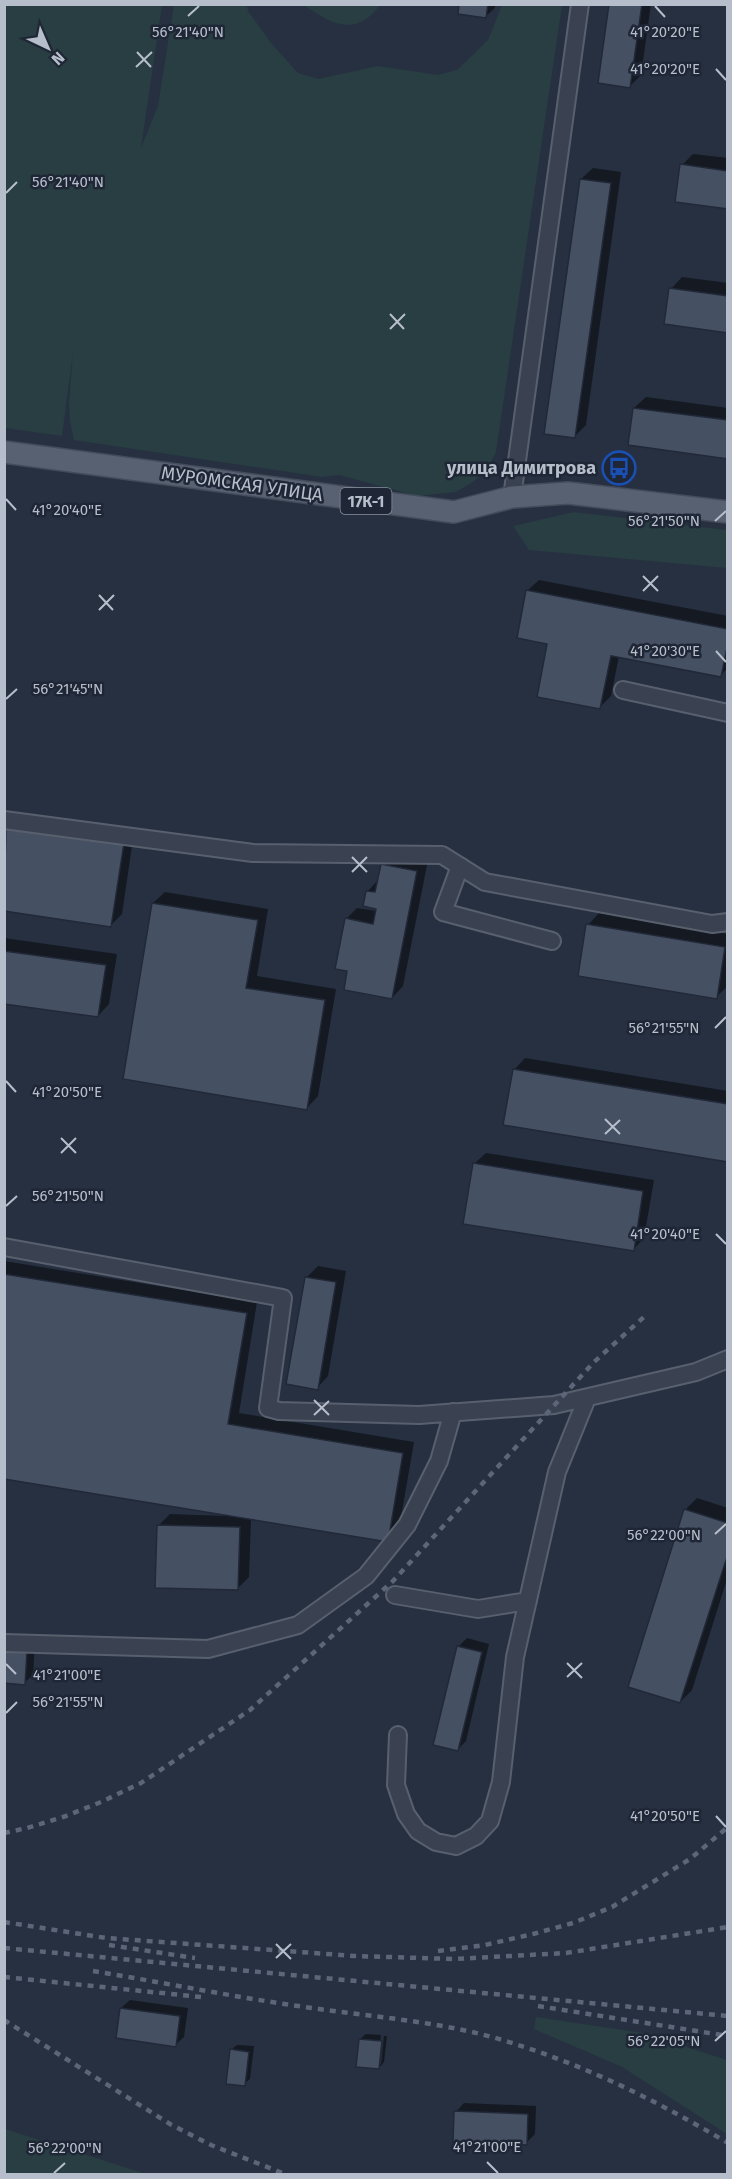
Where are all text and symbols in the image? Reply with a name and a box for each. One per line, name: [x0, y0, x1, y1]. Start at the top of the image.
north arrow: [18, 18, 78, 78]
text: 56°21'40"N: [152, 23, 224, 41]
text: 41°20'20"E: [630, 23, 700, 41]
text: N: [48, 48, 68, 69]
text: 41°20'20"E: [630, 60, 700, 78]
text: 56°21'40"N: [32, 173, 104, 191]
bus stop icon: улица Димитрова: [601, 450, 637, 486]
place label: улица Димитрова: [446, 457, 596, 479]
street label: МУРОМСКАЯ УЛИЦА: [160, 462, 325, 506]
road number: 17К-1: [340, 488, 392, 514]
text: 41°20'40"E: [32, 501, 102, 519]
text: 56°21'50"N: [628, 512, 700, 530]
text: 41°20'30"E: [630, 642, 700, 660]
text: 56°21'45"N: [33, 680, 103, 698]
text: 56°21'55"N: [629, 1019, 699, 1037]
text: 41°20'50"E: [32, 1083, 102, 1101]
text: 56°21'50"N: [32, 1187, 104, 1205]
text: 41°20'40"E: [630, 1225, 700, 1243]
text: 56°22'00"N: [627, 1526, 701, 1544]
text: 41°21'00"E: [33, 1666, 101, 1684]
text: 56°21'55"N: [33, 1693, 103, 1711]
text: 41°20'50"E: [630, 1807, 700, 1825]
text: 56°22'05"N: [628, 2032, 700, 2050]
text: 41°21'00"E: [453, 2138, 521, 2156]
text: 56°22'00"N: [28, 2139, 102, 2157]

